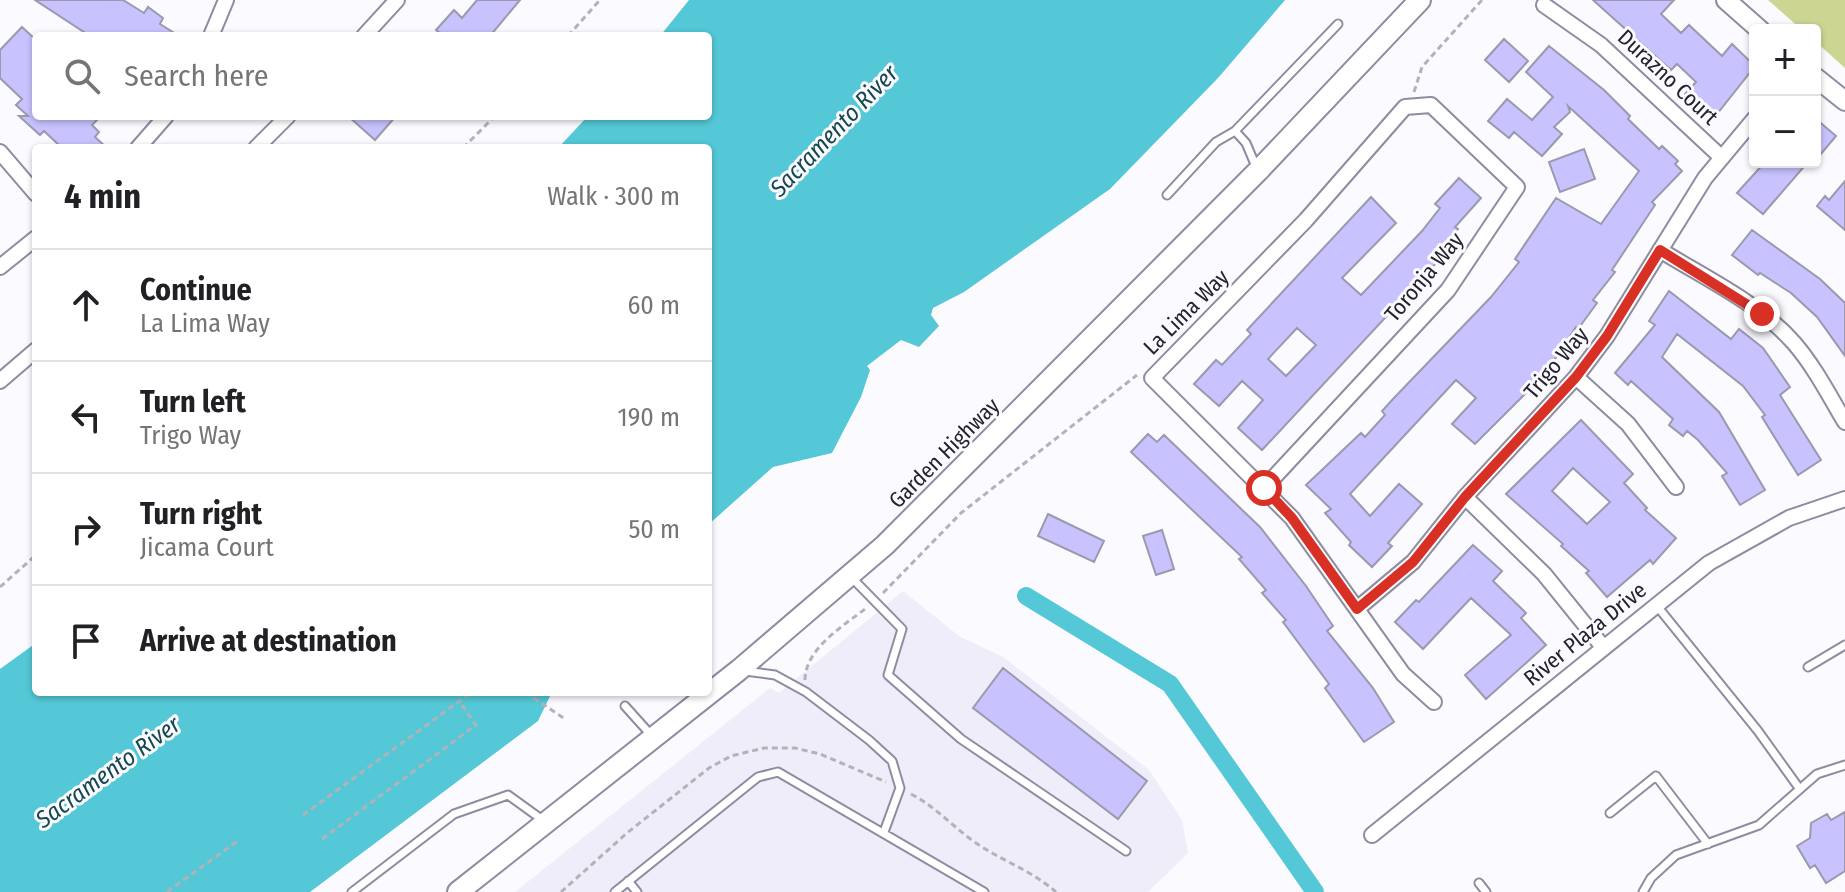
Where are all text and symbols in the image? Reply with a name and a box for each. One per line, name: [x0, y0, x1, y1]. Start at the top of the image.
street label: Durazno Court: [1612, 24, 1725, 131]
map controls: [1749, 24, 1821, 168]
button: +: [1749, 24, 1821, 96]
search box: [32, 32, 712, 120]
icon: search: [60, 54, 104, 98]
text: Search here: [124, 58, 269, 94]
water label: Sacramento River: [764, 59, 904, 203]
button: −: [1749, 96, 1821, 168]
text: 4 min: [64, 176, 141, 217]
text: Walk · 300 m: [547, 181, 680, 212]
street label: Toronja Way: [1379, 227, 1469, 327]
street label: La Lima Way: [1138, 264, 1234, 360]
text: Continue: [140, 272, 252, 308]
icon: ahead: [64, 283, 108, 327]
text: 60 m: [627, 290, 680, 321]
route end: [1744, 296, 1780, 332]
text: La Lima Way: [140, 308, 270, 339]
street label: Trigo Way: [1518, 321, 1594, 404]
text: Turn left: [140, 384, 246, 420]
street label: Garden Highway: [883, 392, 1005, 514]
icon: left: [64, 395, 108, 439]
text: 190 m: [618, 402, 680, 433]
text: Trigo Way: [140, 420, 241, 451]
route start: [1246, 470, 1282, 506]
text: Turn right: [140, 496, 262, 532]
icon: right: [64, 507, 108, 551]
text: 50 m: [628, 514, 680, 545]
text: Jicama Court: [140, 532, 274, 563]
street label: River Plaza Drive: [1518, 576, 1652, 692]
icon: arrive: [64, 619, 108, 663]
text: Arrive at destination: [140, 623, 397, 659]
water label: Sacramento River: [30, 710, 186, 834]

